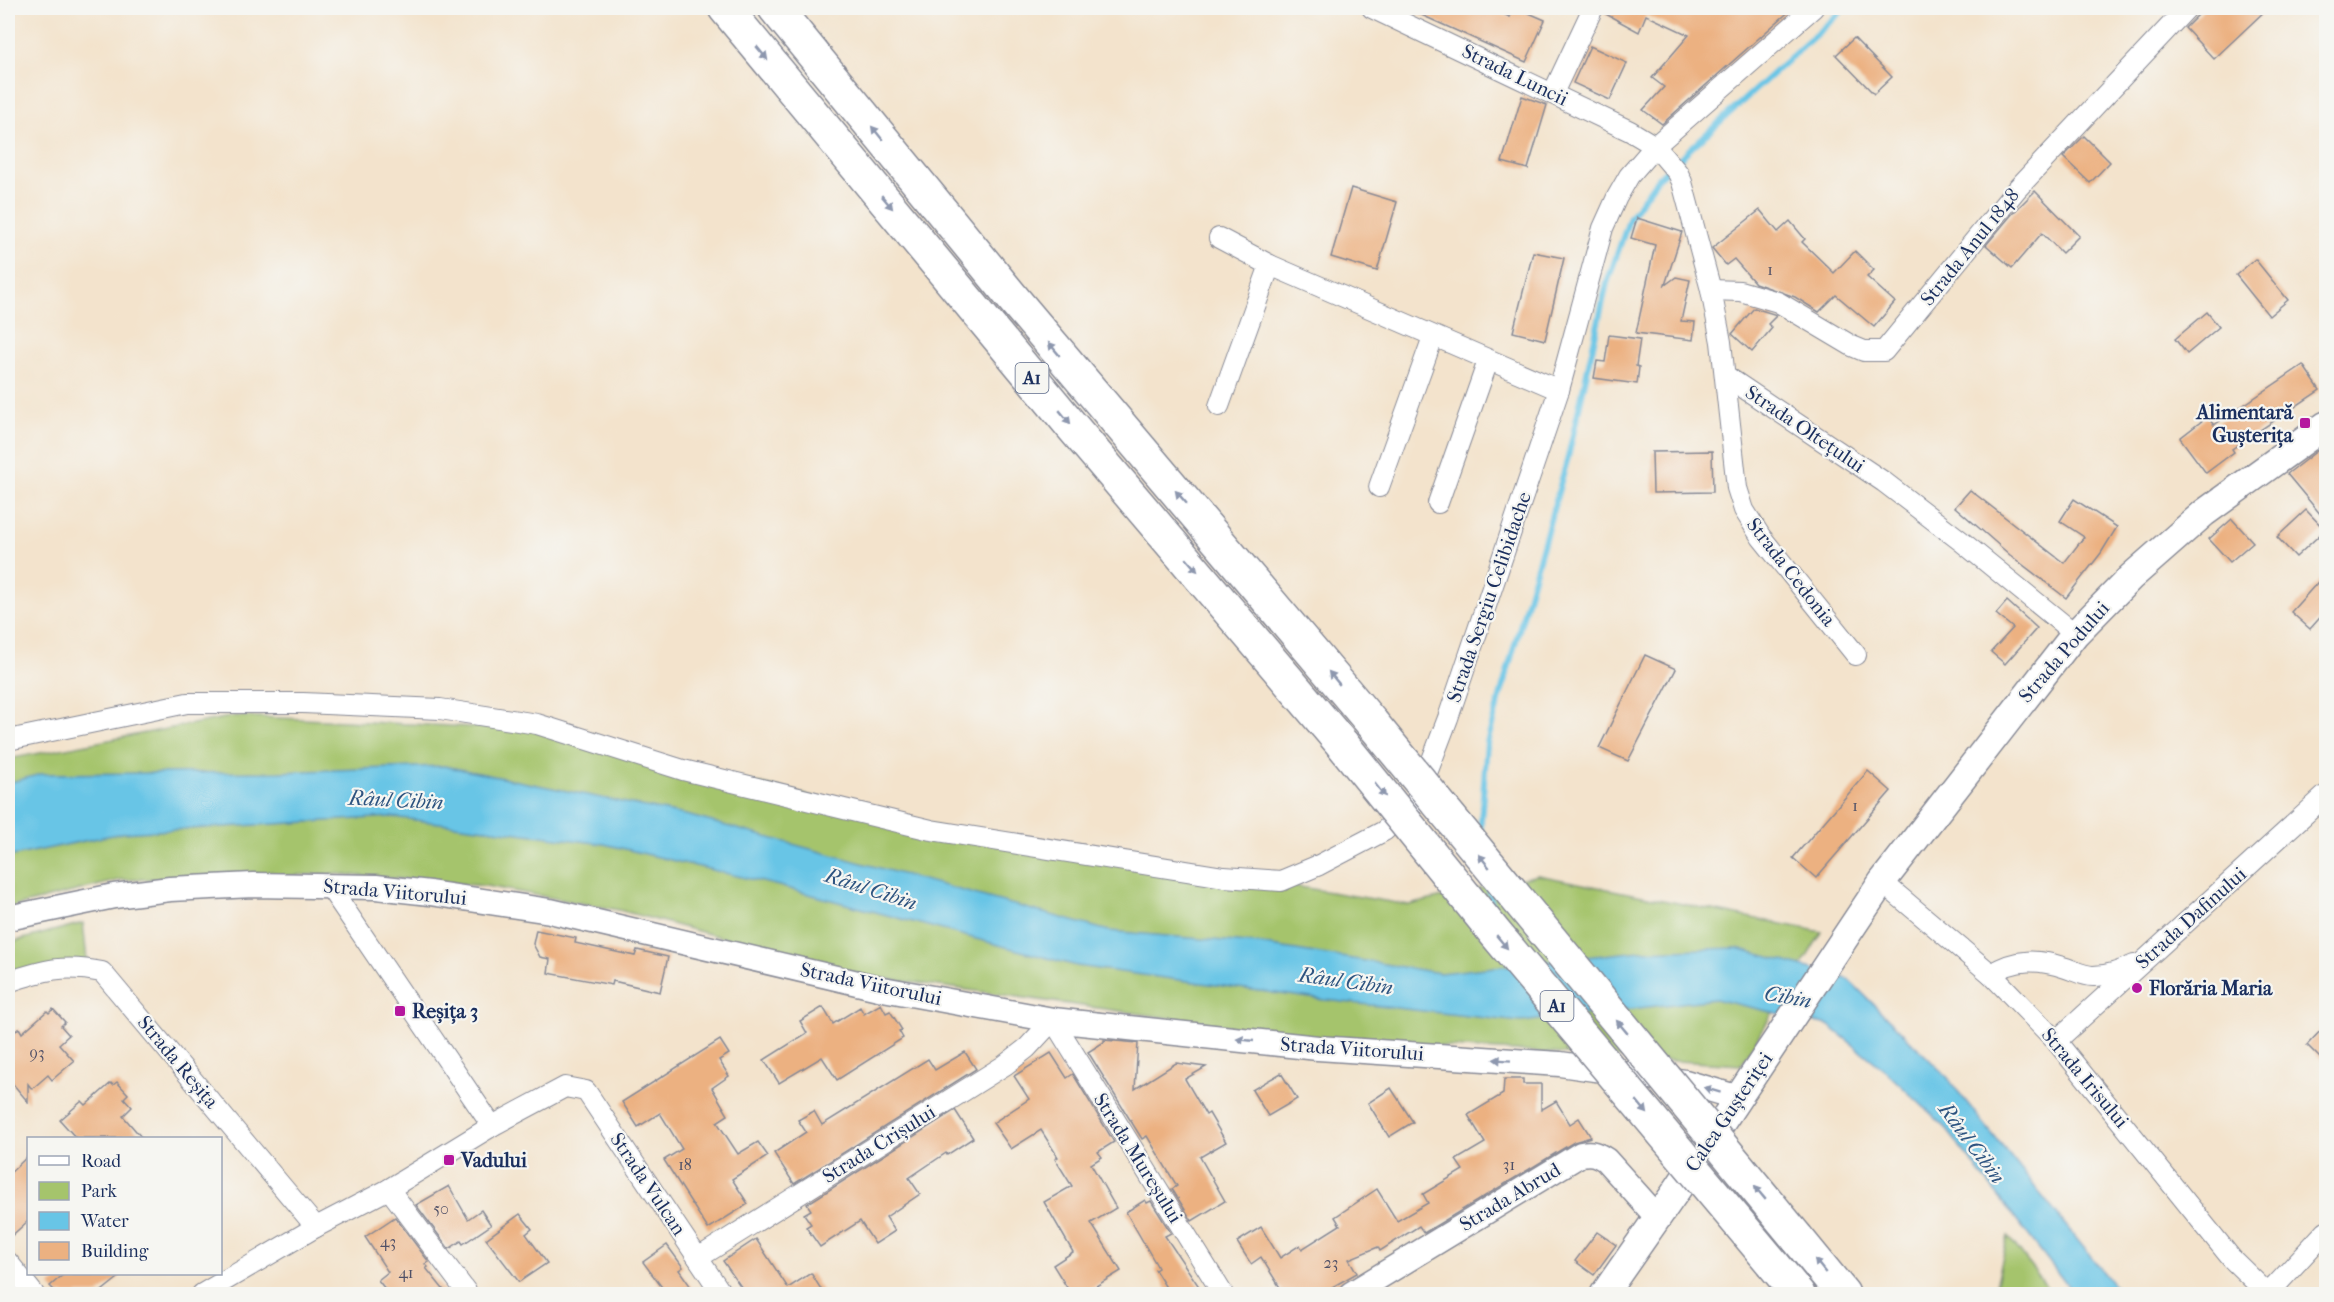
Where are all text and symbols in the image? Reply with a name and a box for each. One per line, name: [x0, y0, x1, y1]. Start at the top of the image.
street label: Strada Luncii: [1458, 39, 1572, 111]
one-way arrow: [755, 45, 768, 60]
one-way arrow: [871, 125, 884, 141]
street label: Strada Anul 1848: [1916, 184, 2024, 310]
one-way arrow: [880, 195, 893, 210]
house number: 1: [1767, 260, 1773, 279]
one-way arrow: [1048, 341, 1061, 357]
road number: A1: [1016, 363, 1048, 393]
street label: Strada Oltețului: [1740, 381, 1869, 478]
place label: Alimentară Gușterița: [2195, 401, 2294, 448]
one-way arrow: [1058, 409, 1071, 424]
marker: Alimentară Gușterița: [2298, 416, 2312, 430]
street label: Strada Sergiu Celibidache: [1442, 489, 1536, 705]
one-way arrow: [1175, 490, 1188, 505]
street label: Strada Cedonia: [1742, 513, 1841, 631]
one-way arrow: [1185, 557, 1198, 572]
street label: Strada Podului: [2014, 597, 2114, 707]
one-way arrow: [1328, 671, 1341, 686]
one-way arrow: [1373, 783, 1385, 798]
water label: Râul Cibin: [346, 785, 444, 814]
house number: 1: [1852, 796, 1858, 815]
one-way arrow: [1479, 853, 1491, 868]
water label: Râul Cibin: [820, 862, 920, 915]
street label: Strada Dafinului: [2131, 862, 2251, 974]
street label: Strada Viitorului: [322, 874, 468, 910]
one-way arrow: [1496, 934, 1509, 950]
street label: Strada Viitorului: [798, 958, 944, 1010]
water label: Râul Cibin: [1295, 962, 1395, 1000]
place label: Florăria Maria: [2148, 977, 2273, 1000]
water label: Cibin: [1763, 981, 1814, 1013]
marker: Florăria Maria: [2130, 981, 2144, 995]
road number: A1: [1540, 991, 1574, 1021]
place label: Reșița 3: [412, 1000, 478, 1024]
marker: Reșița 3: [393, 1004, 407, 1018]
street label: Strada Reșița: [132, 1011, 224, 1114]
one-way arrow: [1615, 1019, 1628, 1035]
street label: Strada Irisului: [2037, 1023, 2133, 1133]
street label: Strada Viitorului: [1279, 1033, 1425, 1065]
one-way arrow: [1235, 1035, 1254, 1045]
house number: 93: [30, 1043, 44, 1062]
street label: Calea Gușteriței: [1681, 1048, 1778, 1177]
one-way arrow: [1492, 1055, 1511, 1065]
one-way arrow: [1703, 1085, 1721, 1094]
street label: Strada Mureșului: [1089, 1089, 1187, 1227]
water label: Râul Cibin: [1933, 1096, 2010, 1188]
one-way arrow: [1635, 1099, 1648, 1114]
street label: Strada Crișului: [818, 1100, 940, 1188]
street label: Strada Vulcan: [605, 1128, 691, 1240]
legend: [27, 1137, 222, 1275]
place label: Vadului: [460, 1149, 528, 1172]
text: Road: [81, 1151, 121, 1172]
marker: Vadului: [442, 1153, 456, 1167]
house number: 18: [678, 1155, 692, 1174]
house number: 31: [1503, 1155, 1515, 1174]
street label: Strada Abrud: [1455, 1157, 1566, 1236]
text: Park: [81, 1181, 118, 1202]
one-way arrow: [1754, 1186, 1767, 1201]
house number: 50: [433, 1199, 449, 1218]
text: Water: [80, 1211, 129, 1232]
house number: 43: [380, 1232, 396, 1251]
text: Building: [81, 1241, 149, 1262]
house number: 23: [1324, 1253, 1338, 1272]
one-way arrow: [1814, 1258, 1827, 1274]
house number: 41: [398, 1263, 414, 1282]

